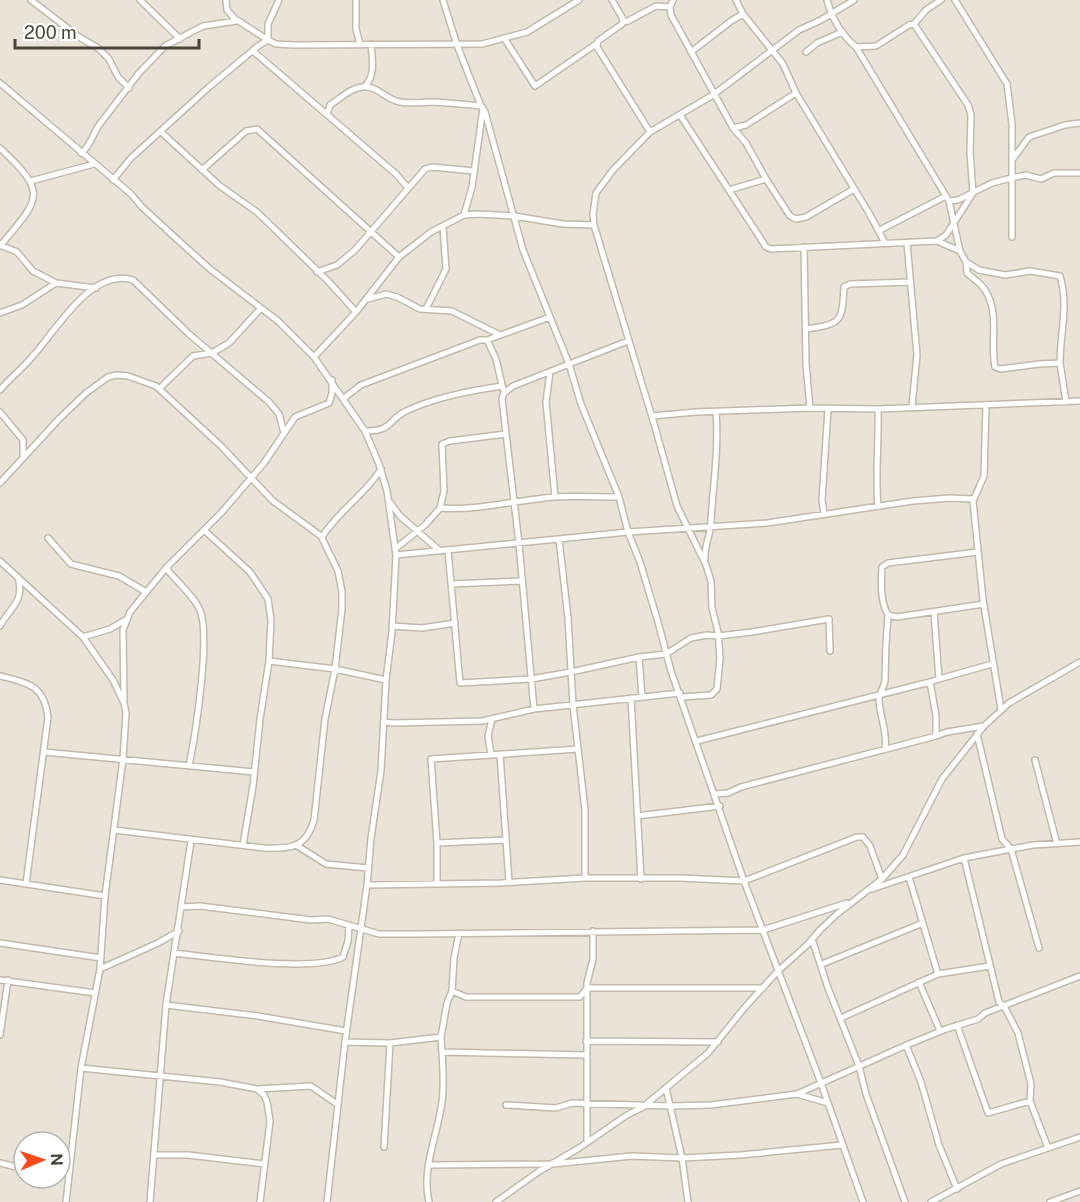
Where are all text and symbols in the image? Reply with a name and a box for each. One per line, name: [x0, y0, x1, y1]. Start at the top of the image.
scale bar: [15, 12, 200, 50]
text: 200 m: [24, 22, 77, 43]
north arrow: [12, 1130, 72, 1190]
text: N: [47, 1153, 66, 1166]

